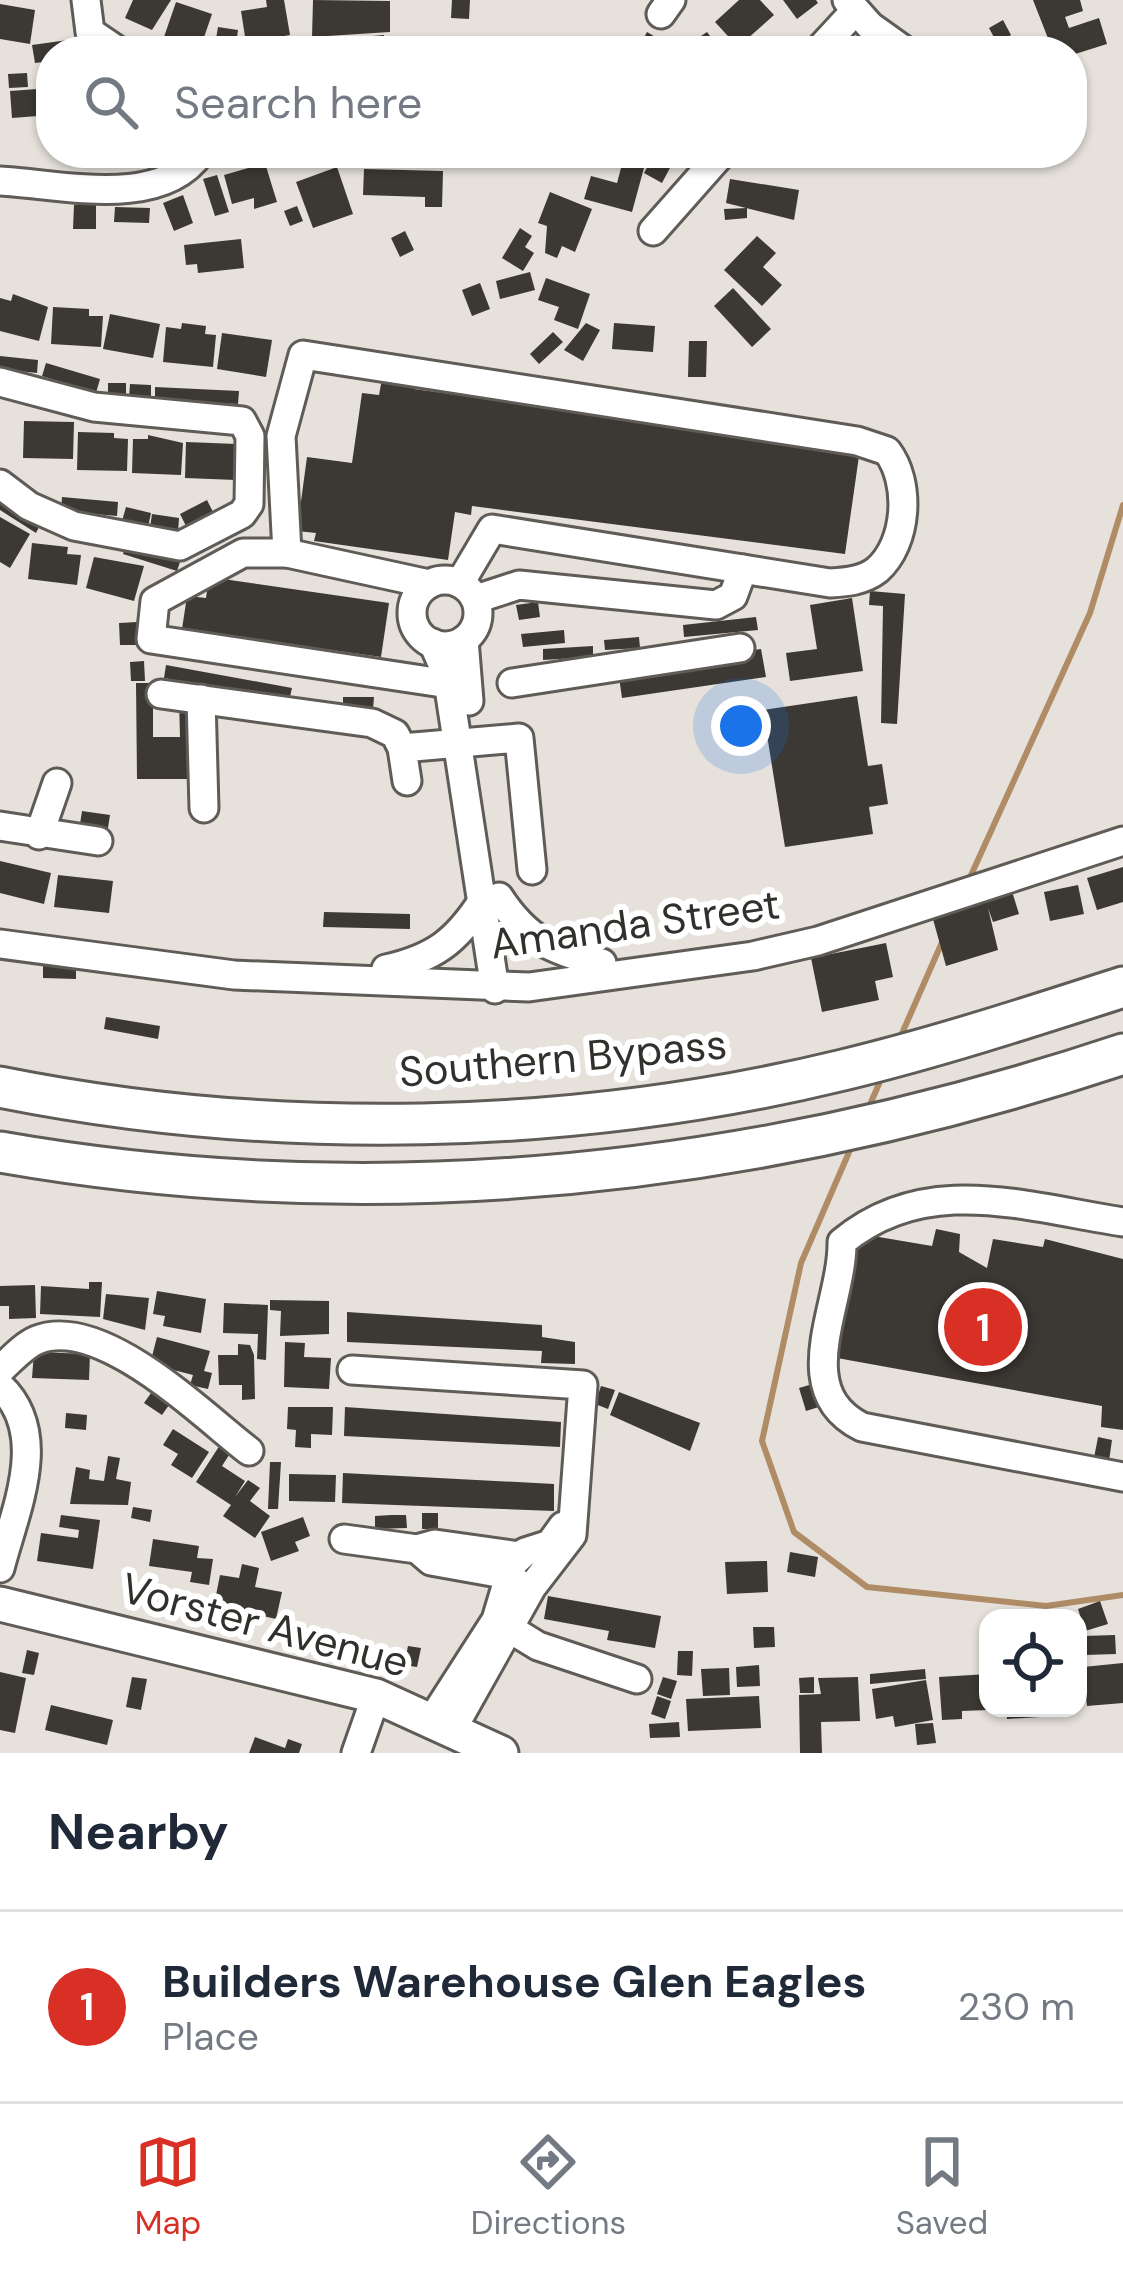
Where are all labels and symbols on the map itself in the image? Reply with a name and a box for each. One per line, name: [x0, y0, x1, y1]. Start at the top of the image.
your location: [711, 696, 771, 756]
street label: Amanda Street: [487, 876, 783, 972]
street label: Southern Bypass: [397, 1016, 729, 1100]
pin: 1: [944, 1282, 1022, 1372]
street label: Vorster Avenue: [115, 1560, 415, 1690]

